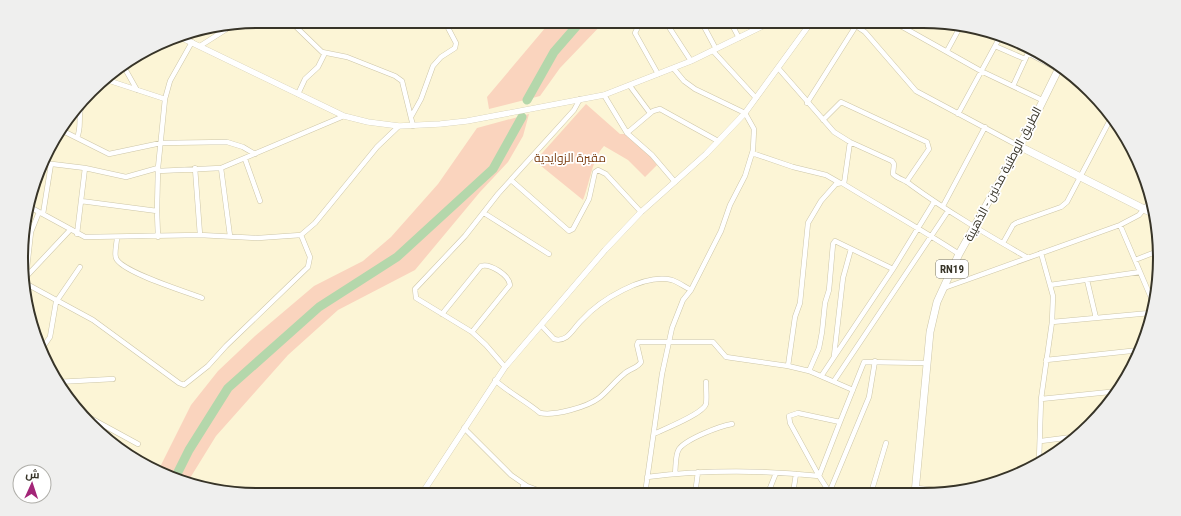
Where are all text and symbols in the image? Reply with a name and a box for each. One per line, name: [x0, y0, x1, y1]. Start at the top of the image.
street label: الطريق الوطنية مدنين - الذهيبة: [962, 104, 1044, 244]
park label: مقبرة الزوايدية: [534, 151, 606, 165]
road number: RN19: [936, 260, 968, 278]
north arrow: [12, 464, 52, 504]
text: ش: [25, 468, 40, 481]

